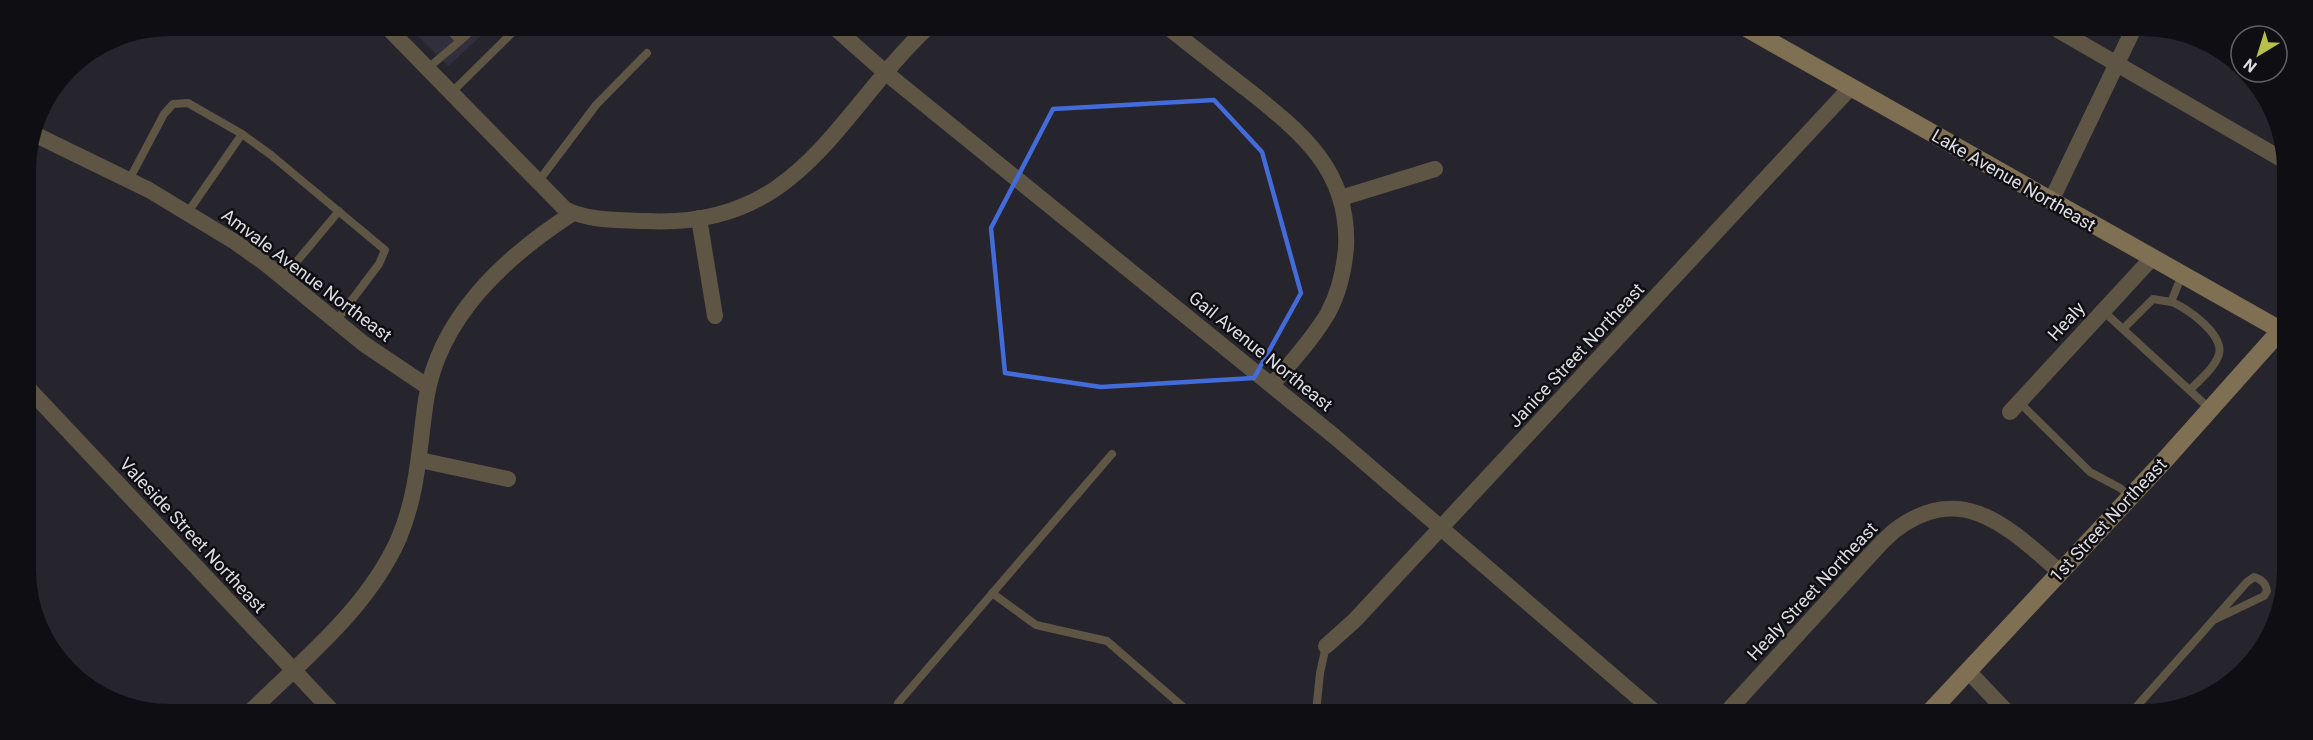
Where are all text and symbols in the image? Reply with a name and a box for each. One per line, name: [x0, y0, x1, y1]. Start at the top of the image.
north arrow: [2229, 24, 2289, 84]
text: N: [2240, 54, 2260, 76]
street label: Lake Avenue Northeast: [1928, 124, 2100, 236]
street label: Amvale Avenue Northeast: [218, 204, 396, 346]
street label: Janice Street Northeast: [1504, 279, 1648, 431]
street label: Gail Avenue Northeast: [1185, 287, 1337, 415]
street label: Healy: [2043, 297, 2089, 345]
street label: Valeside Street Northeast: [116, 453, 270, 617]
street label: 1st Street Northeast: [2045, 454, 2171, 586]
street label: Healy Street Northeast: [1742, 517, 1882, 665]

